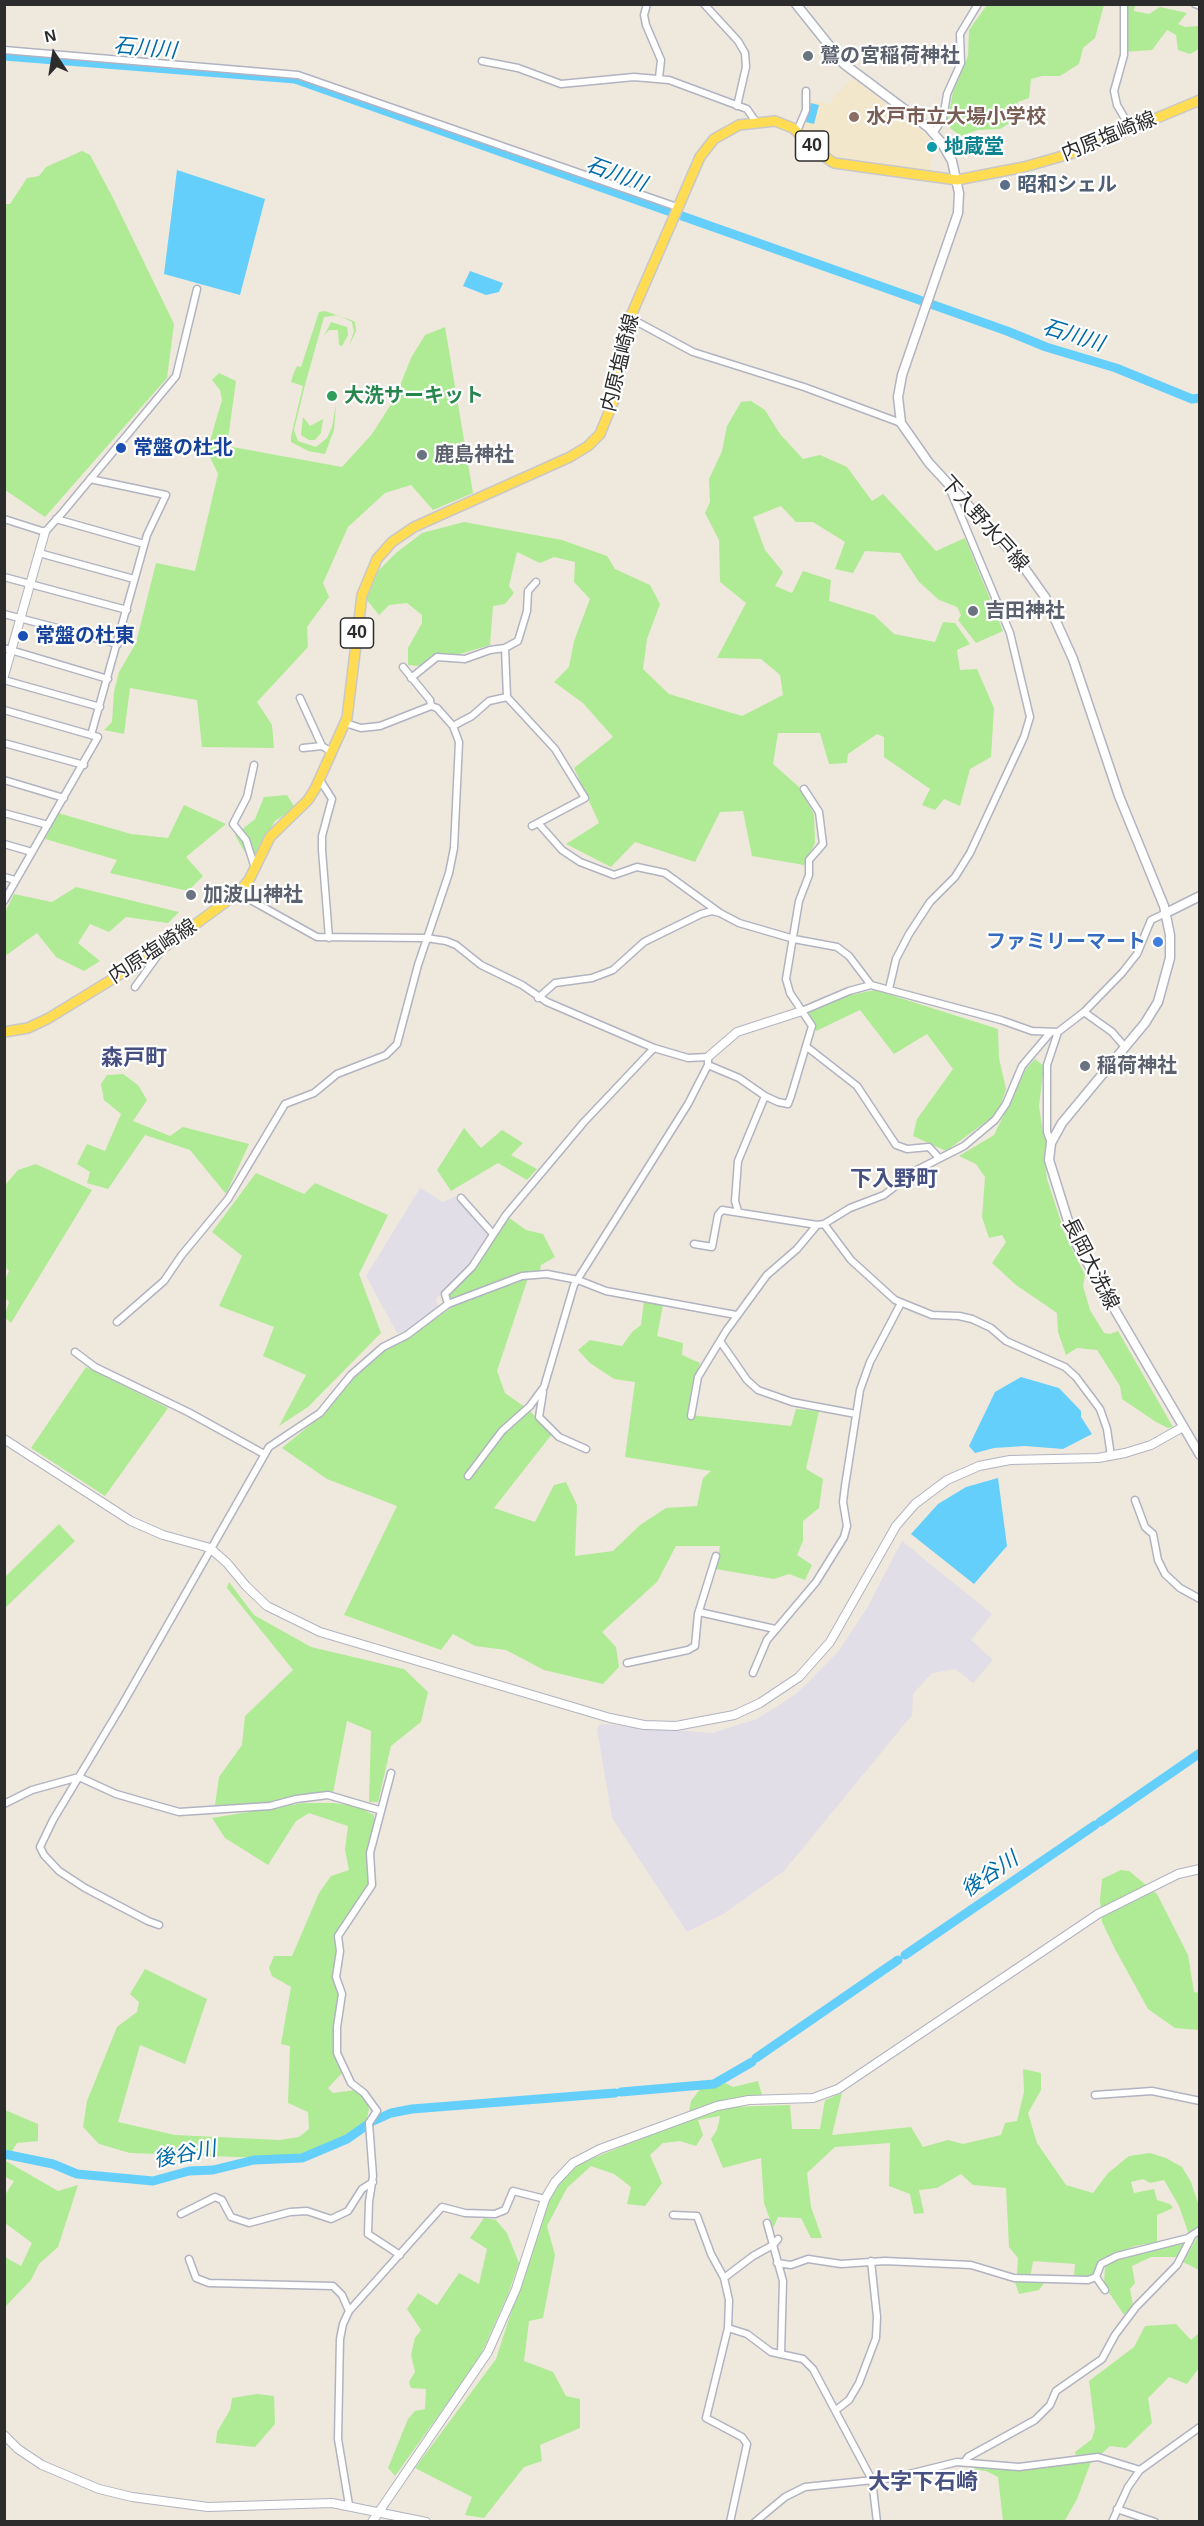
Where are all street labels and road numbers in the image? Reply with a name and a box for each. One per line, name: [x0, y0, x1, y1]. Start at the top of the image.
street label: 内原塩崎線: [1058, 107, 1160, 167]
road number: 40: [796, 131, 828, 161]
street label: 内原塩崎線: [597, 312, 645, 414]
street label: 下入野水戸線: [935, 471, 1033, 577]
road number: 40: [340, 618, 374, 648]
street label: 内原塩崎線: [105, 915, 201, 989]
street label: 長岡大洗線: [1057, 1214, 1123, 1314]

